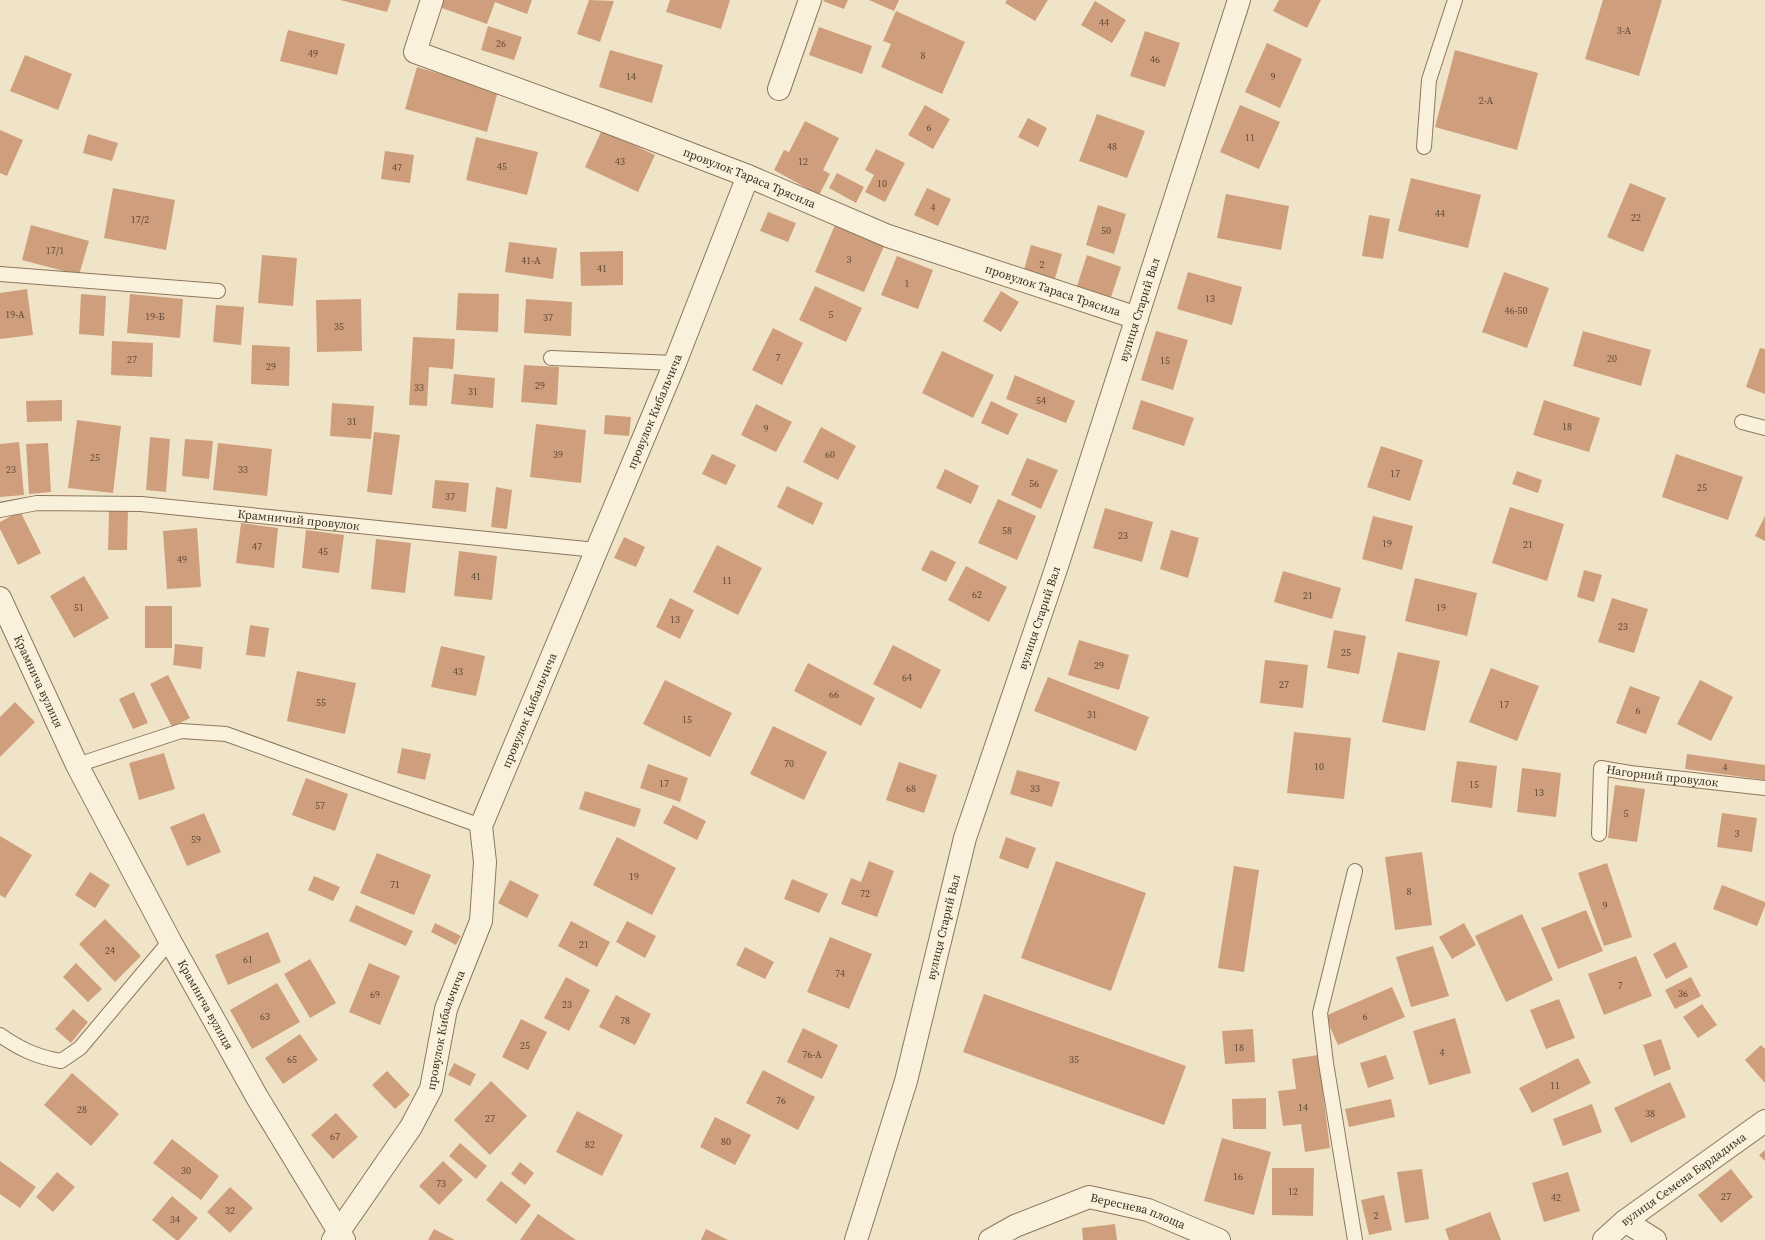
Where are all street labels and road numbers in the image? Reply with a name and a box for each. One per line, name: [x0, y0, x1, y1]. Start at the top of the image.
street label: провулок Тараса Трясила: [681, 144, 819, 212]
street label: вулиця Старий Вал: [1115, 256, 1164, 364]
street label: провулок Тараса Трясила: [983, 261, 1124, 320]
street label: провулок Кибальчича: [623, 351, 686, 472]
street label: Крамничий провулок: [237, 506, 361, 534]
street label: вулиця Старий Вал: [1014, 564, 1064, 672]
street label: Крамнича вулиця: [10, 632, 67, 731]
street label: провулок Кибальчича: [498, 650, 561, 770]
street label: Нагорний провулок: [1605, 761, 1720, 791]
street label: вулиця Старий Вал: [923, 873, 964, 982]
street label: Крамнича вулиця: [174, 957, 237, 1053]
street label: провулок Кибальчича: [423, 967, 469, 1091]
street label: вулиця Семена Бардадима: [1617, 1128, 1750, 1229]
street label: Вереснева площа: [1089, 1190, 1189, 1233]

